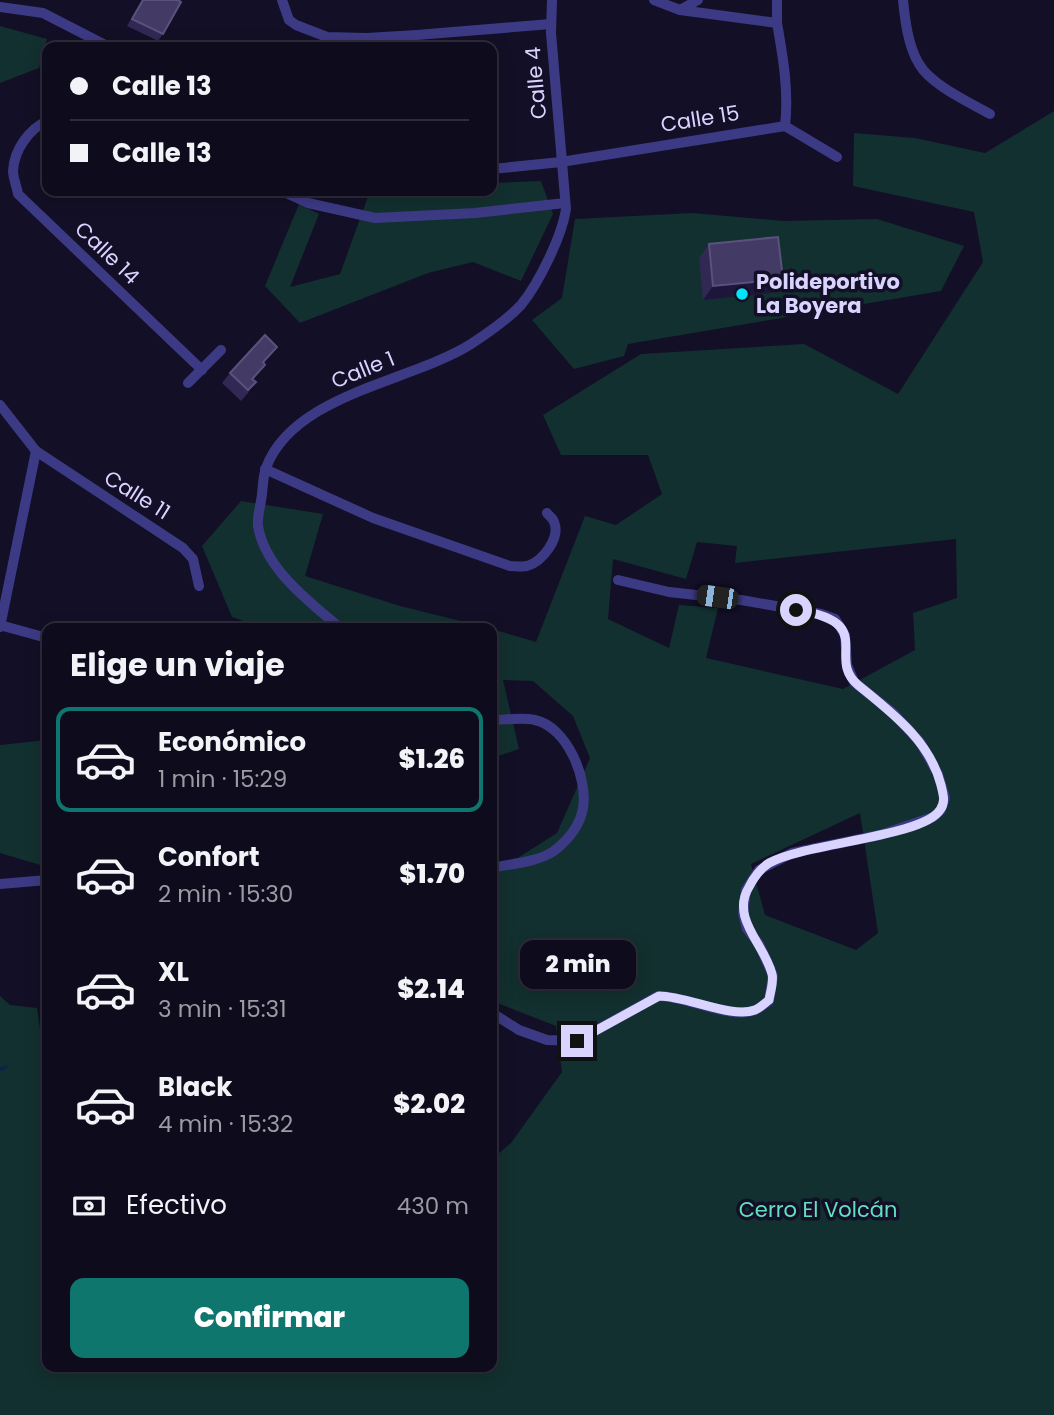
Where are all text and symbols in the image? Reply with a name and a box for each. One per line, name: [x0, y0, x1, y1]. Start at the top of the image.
street label: Calle 4: [518, 46, 553, 120]
text: Calle 13: [112, 68, 212, 104]
street label: Calle 15: [659, 98, 741, 139]
text: Calle 13: [112, 135, 212, 171]
street label: Calle 14: [69, 215, 146, 291]
place label: Polideportivo La Boyera: [756, 267, 900, 320]
marker: Polideportivo La Boyera: [734, 286, 750, 302]
street label: Calle 1: [327, 344, 399, 395]
street label: Calle 11: [99, 463, 176, 526]
car: [695, 584, 740, 610]
route start: [780, 594, 812, 626]
text: Elige un viaje: [70, 642, 285, 687]
text: Económico: [158, 724, 306, 760]
icon: car: [74, 728, 137, 791]
text: $1.26: [399, 741, 465, 777]
text: 1 min · 15:29: [158, 763, 287, 795]
text: Confort: [158, 839, 260, 875]
icon: car: [74, 843, 137, 906]
text: $1.70: [399, 856, 465, 892]
text: 2 min · 15:30: [158, 878, 293, 910]
callout: 2 min: [519, 940, 635, 988]
text: 2 min: [546, 948, 610, 980]
text: XL: [158, 954, 189, 990]
icon: car: [74, 958, 137, 1021]
text: $2.14: [397, 971, 465, 1007]
text: 3 min · 15:31: [158, 993, 287, 1025]
route end: [561, 1025, 593, 1057]
text: Black: [158, 1069, 232, 1105]
icon: car: [74, 1073, 137, 1136]
text: $2.02: [393, 1086, 465, 1122]
text: 4 min · 15:32: [158, 1108, 293, 1140]
icon: cash: [70, 1187, 108, 1225]
text: Efectivo: [126, 1187, 227, 1223]
text: 430 m: [397, 1190, 469, 1222]
park label: Cerro El Volcán: [739, 1195, 897, 1224]
button: Confirmar: [70, 1278, 469, 1358]

